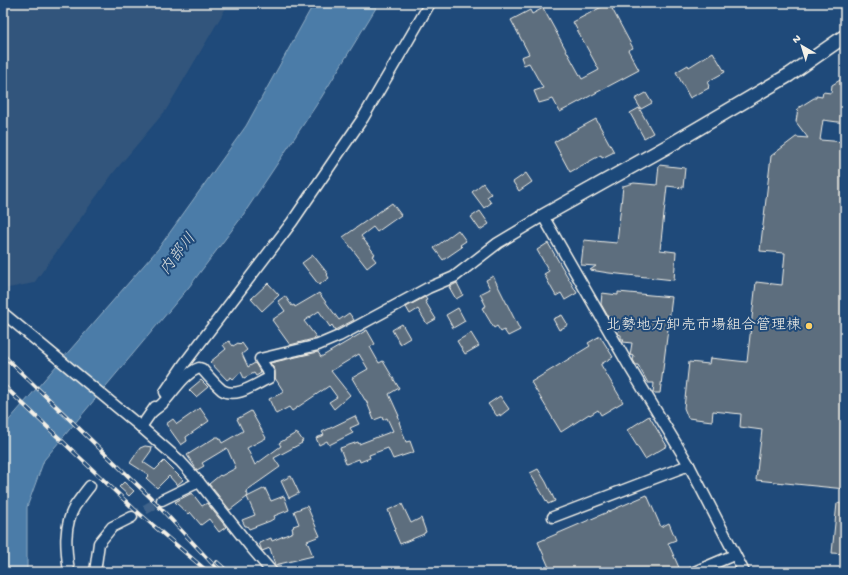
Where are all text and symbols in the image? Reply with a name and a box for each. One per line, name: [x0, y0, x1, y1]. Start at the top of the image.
north arrow: [782, 26, 822, 66]
text: N: [791, 33, 804, 47]
water label: 内部川: [156, 230, 201, 280]
place label: 北勢地方卸売市場組合管理棟: [606, 316, 801, 335]
marker: 北勢地方卸売市場組合管理棟: [804, 321, 814, 331]

